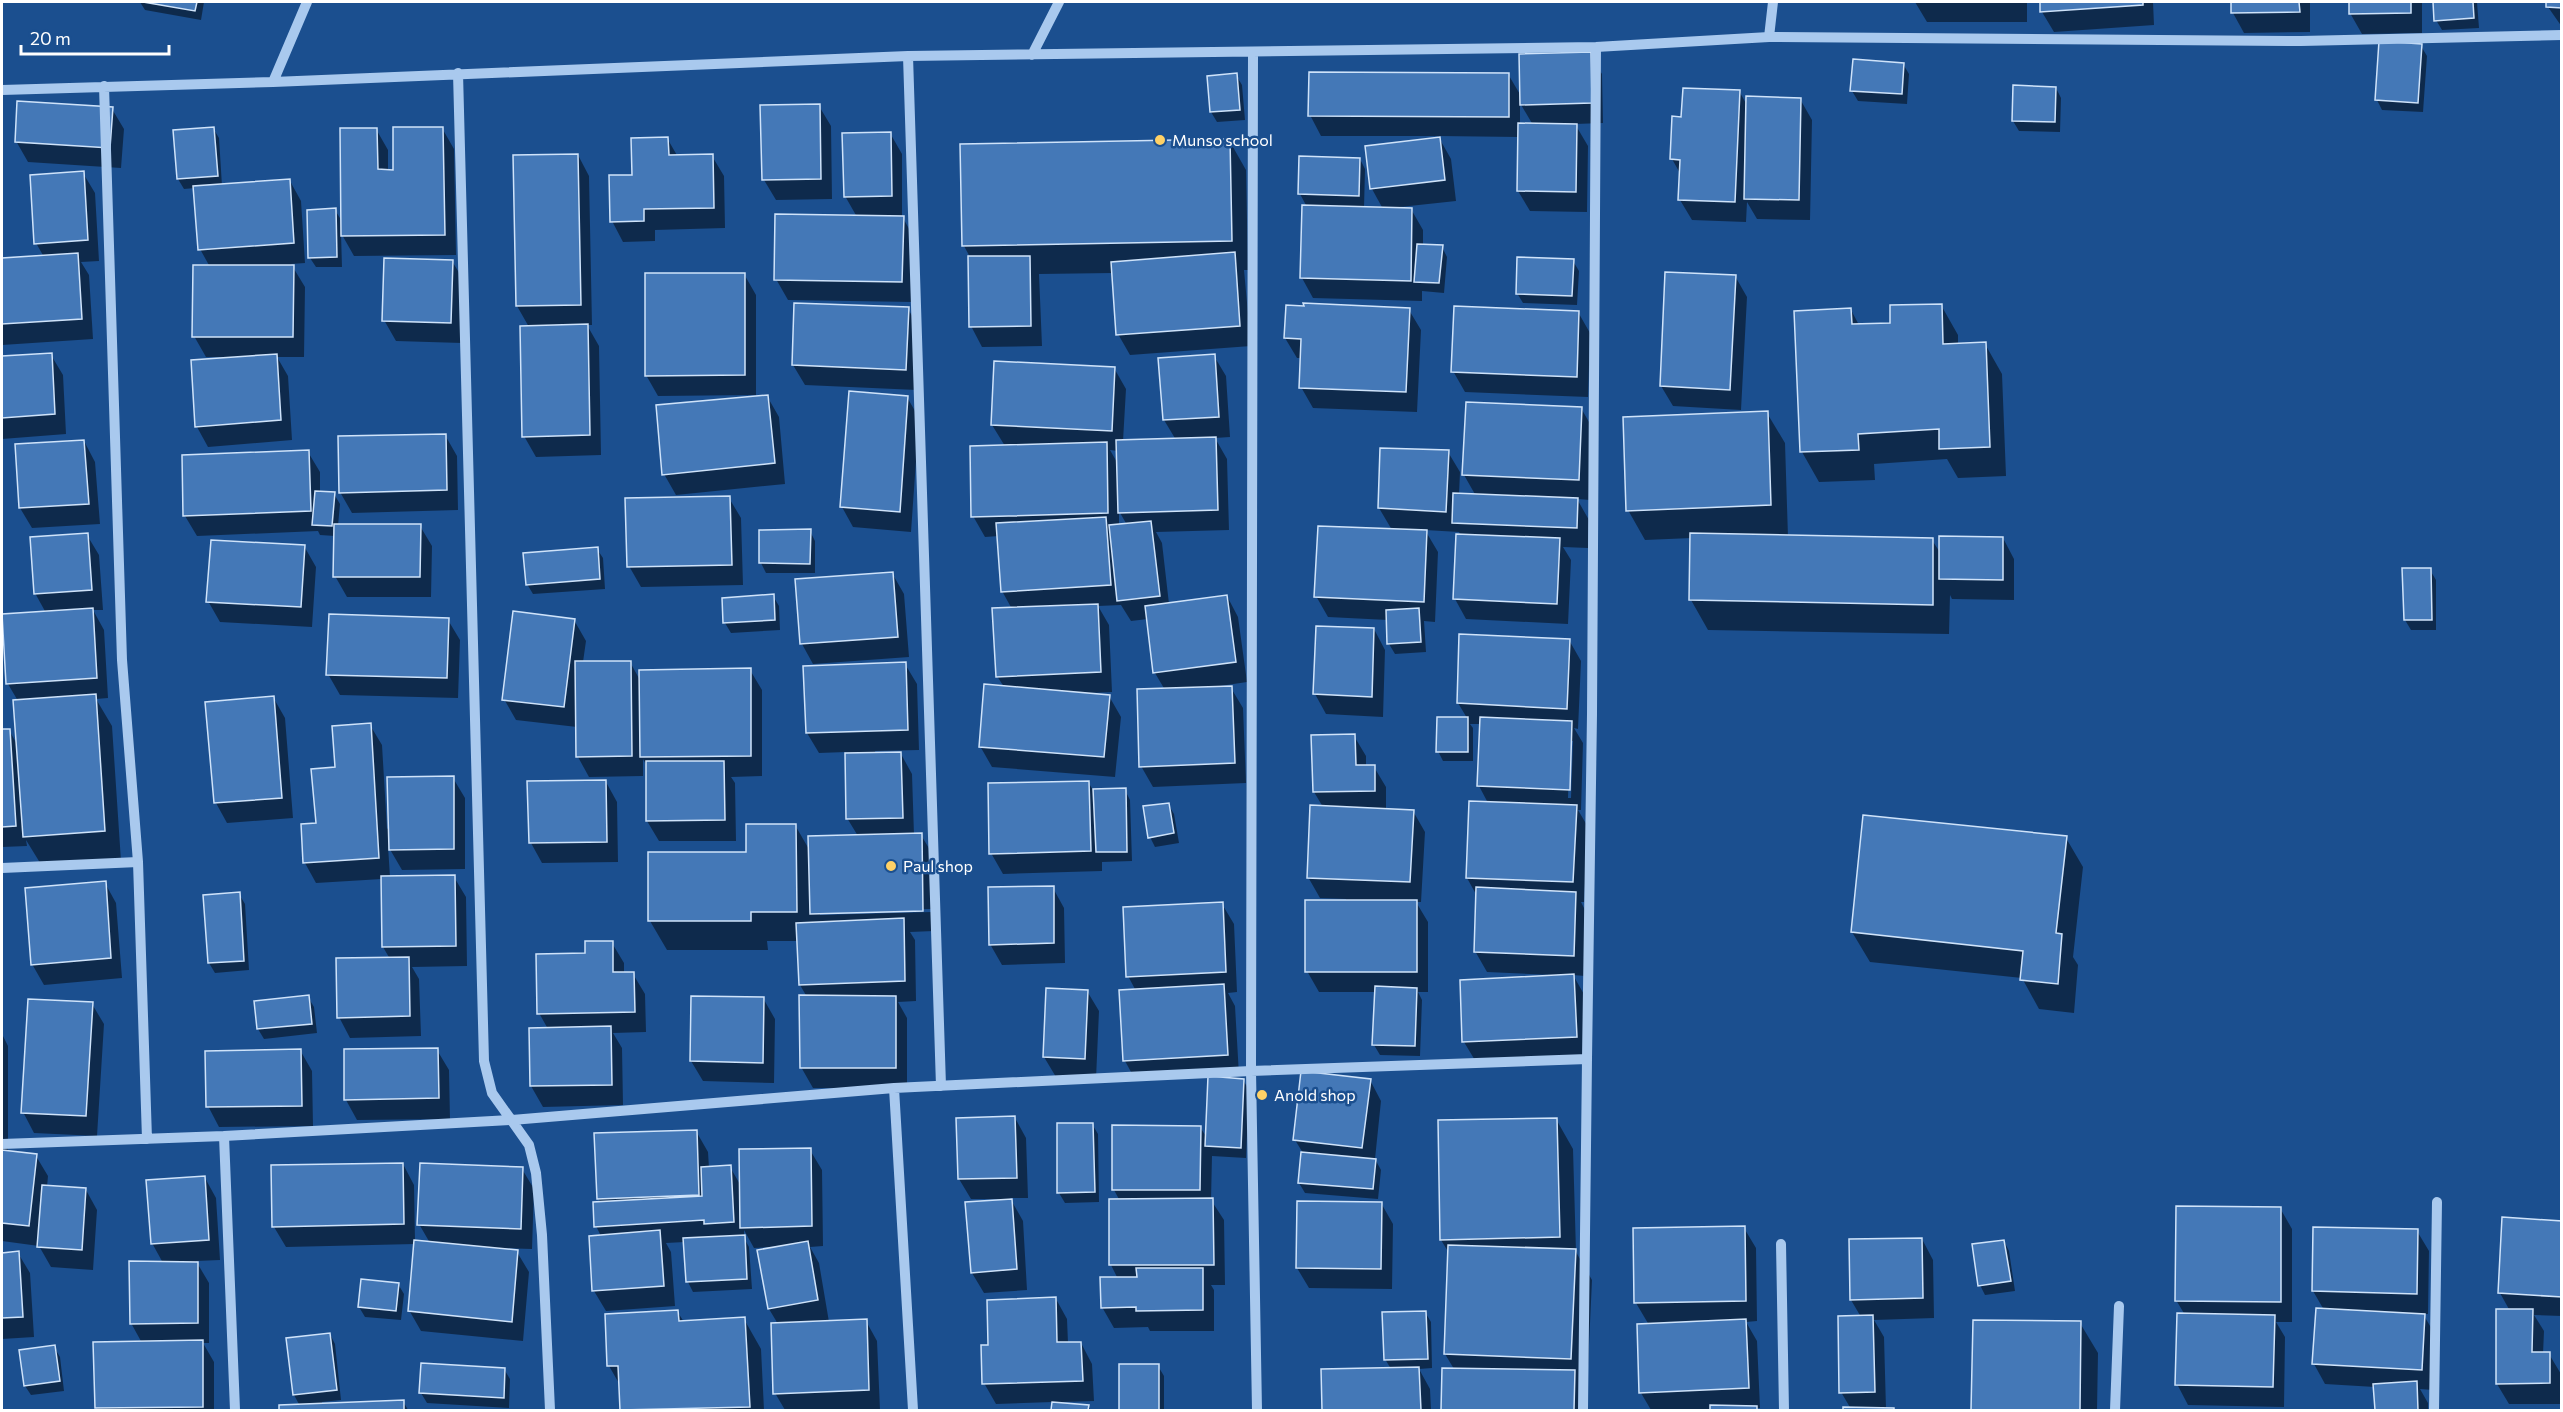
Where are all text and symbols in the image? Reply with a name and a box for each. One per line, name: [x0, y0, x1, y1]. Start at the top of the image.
scale bar: [21, 18, 170, 56]
text: 20 m: [30, 27, 71, 49]
place label: Munso school: [1172, 130, 1273, 149]
marker: Munso school: [1153, 133, 1167, 147]
place label: Paul shop: [903, 856, 973, 875]
marker: Paul shop: [884, 859, 898, 873]
place label: Anold shop: [1274, 1085, 1356, 1104]
marker: Anold shop: [1255, 1088, 1269, 1102]

